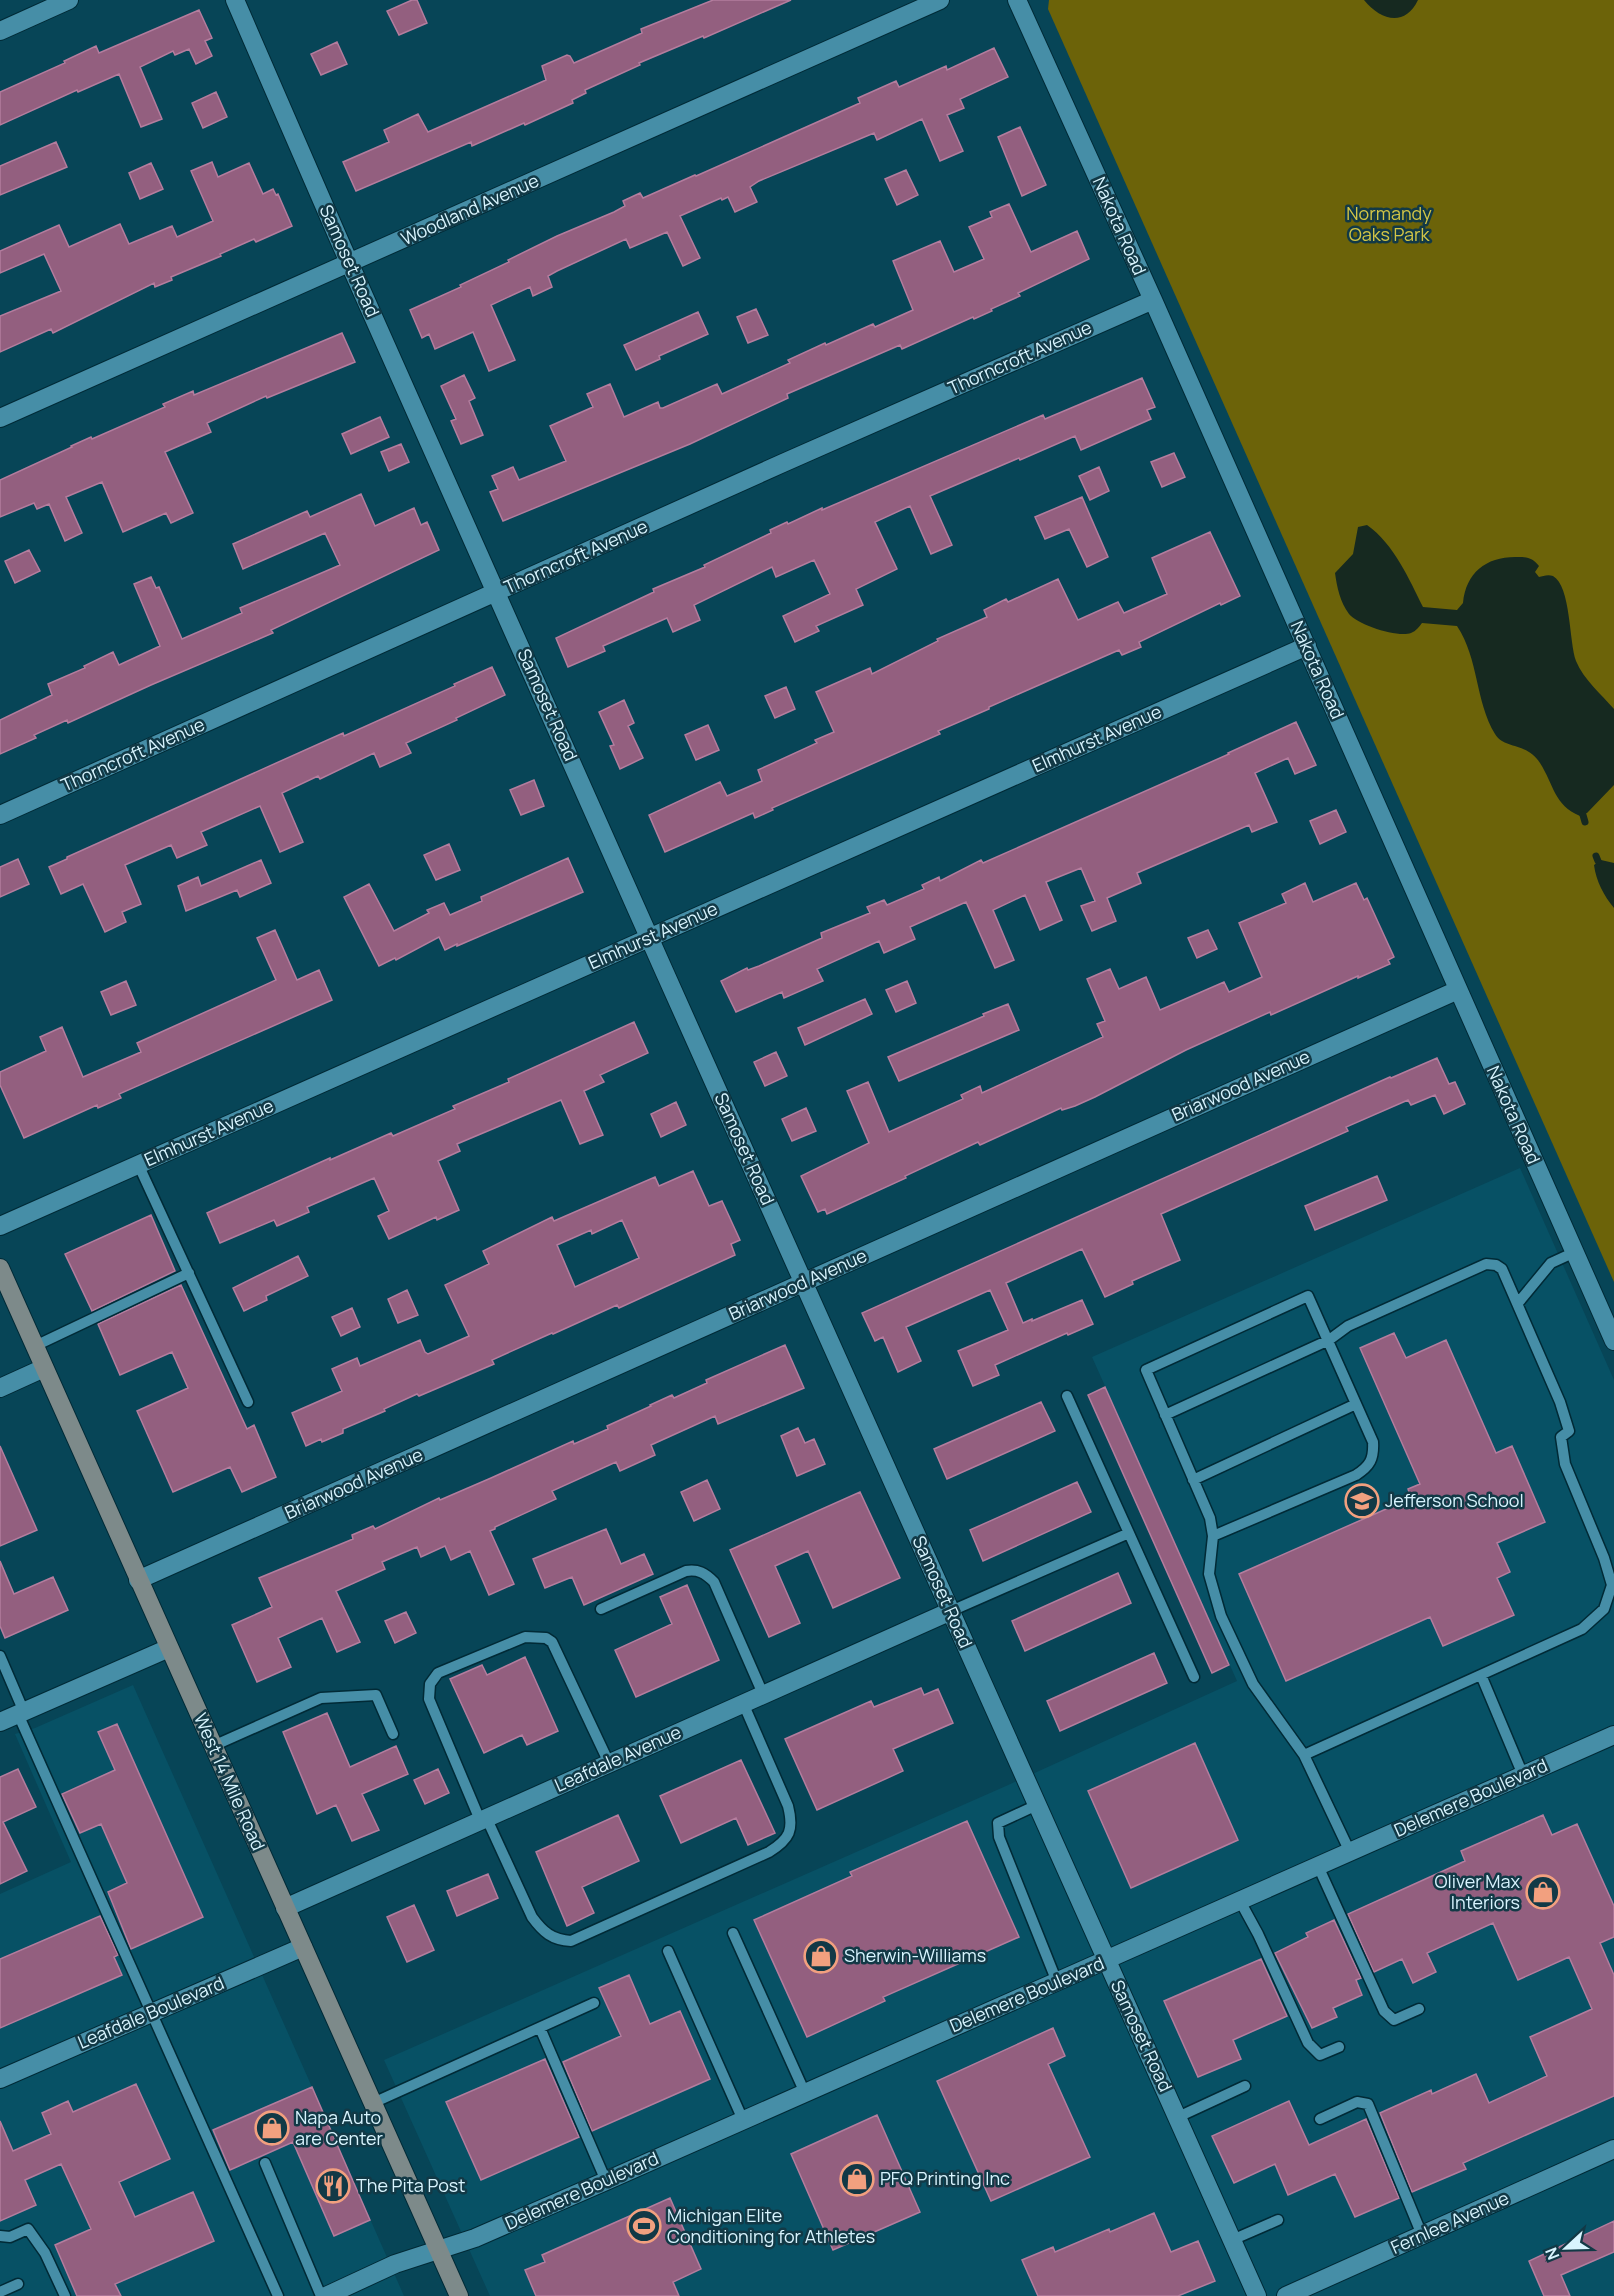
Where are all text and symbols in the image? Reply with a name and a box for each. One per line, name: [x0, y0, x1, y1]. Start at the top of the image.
street label: Woodland Avenue: [397, 168, 542, 250]
street label: Nakota Road: [1088, 173, 1152, 279]
street label: Samoset Road: [314, 201, 385, 320]
park label: Normandy Oaks Park: [1346, 201, 1432, 246]
street label: Thorncroft Avenue: [944, 315, 1095, 400]
street label: Thorncroft Avenue: [500, 514, 651, 599]
street label: Nakota Road: [1286, 617, 1350, 723]
street label: Samoset Road: [512, 645, 583, 764]
street label: Elmhurst Avenue: [1028, 699, 1165, 777]
street label: Thorncroft Avenue: [57, 712, 208, 797]
street label: Elmhurst Avenue: [584, 896, 721, 974]
street label: Briarwood Avenue: [1168, 1044, 1313, 1126]
street label: Nakota Road: [1482, 1062, 1546, 1168]
street label: Samoset Road: [709, 1089, 780, 1208]
street label: Elmhurst Avenue: [140, 1093, 277, 1171]
street label: Briarwood Avenue: [725, 1243, 870, 1325]
street label: Briarwood Avenue: [281, 1442, 426, 1524]
school or university icon: Jefferson School: [1344, 1483, 1380, 1519]
place label: Jefferson School: [1385, 1488, 1524, 1512]
street label: Samoset Road: [907, 1532, 978, 1651]
street label: West 14 Mile Road: [189, 1709, 271, 1854]
street label: Leafdale Avenue: [551, 1719, 685, 1797]
street label: Delemere Boulevard: [1390, 1752, 1551, 1842]
place label: Oliver Max Interiors: [1435, 1869, 1520, 1914]
shop icon: Oliver Max Interiors: [1525, 1874, 1561, 1910]
shop icon: Sherwin-Williams: [803, 1938, 839, 1974]
place label: Sherwin-Williams: [844, 1943, 986, 1967]
street label: Delemere Boulevard: [946, 1951, 1107, 2037]
street label: Leafdale Boulevard: [74, 1970, 227, 2054]
street label: Samoset Road: [1106, 1976, 1178, 2095]
place label: Napa Auto are Center: [295, 2105, 384, 2150]
shop icon: Napa Auto are Center: [254, 2110, 290, 2146]
street label: Delemere Boulevard: [501, 2145, 662, 2235]
shop icon: PFQ Printing Inc: [839, 2161, 875, 2197]
place label: PFQ Printing Inc: [880, 2166, 1010, 2190]
restaurant icon: The Pita Post: [315, 2168, 351, 2204]
place label: The Pita Post: [356, 2173, 465, 2197]
street label: Fernlee Avenue: [1387, 2185, 1512, 2259]
place label: Michigan Elite Conditioning for Athletes: [667, 2203, 875, 2248]
sports icon: Michigan Elite Conditioning for Athletes: [626, 2208, 662, 2244]
north arrow: [1536, 2218, 1596, 2278]
text: N: [1540, 2244, 1564, 2263]

